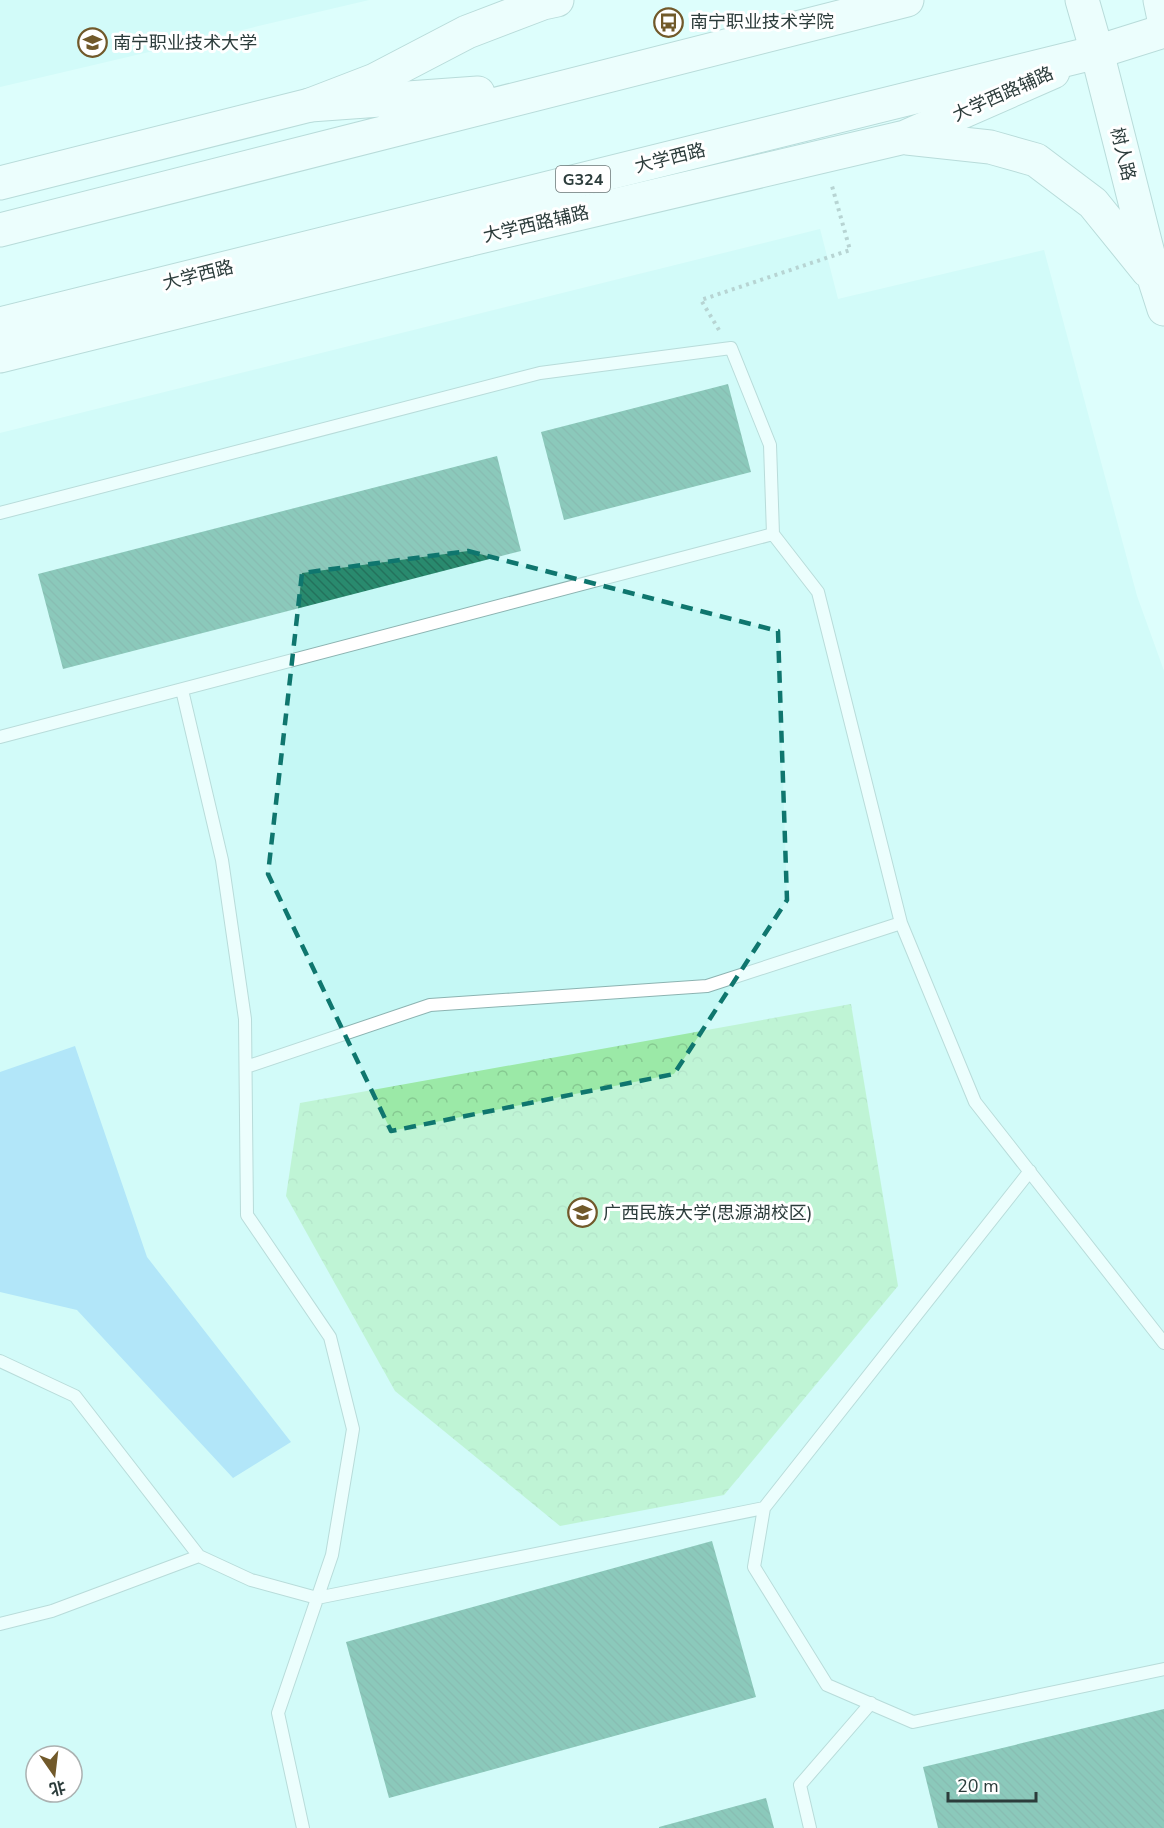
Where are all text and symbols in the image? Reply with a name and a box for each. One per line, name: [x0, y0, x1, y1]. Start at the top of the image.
bus stop icon: 南宁职业技术学院: [653, 6, 685, 38]
place label: 南宁职业技术学院: [690, 10, 834, 34]
school or university icon: 南宁职业技术大学: [76, 27, 108, 59]
place label: 南宁职业技术大学: [113, 31, 257, 55]
street label: 大学西路辅路: [949, 61, 1057, 127]
street label: 树人路: [1105, 125, 1141, 183]
street label: 大学西路: [632, 138, 708, 178]
road number: G324: [556, 166, 610, 192]
street label: 大学西路辅路: [481, 200, 591, 248]
street label: 大学西路: [160, 255, 236, 295]
school or university icon: 广西民族大学(思源湖校区): [566, 1197, 598, 1229]
place label: 广西民族大学(思源湖校区): [603, 1201, 812, 1225]
north arrow: [24, 1744, 84, 1804]
scale bar: [948, 1765, 1036, 1803]
text: 20 m: [957, 1774, 999, 1798]
text: 北: [47, 1775, 68, 1800]

